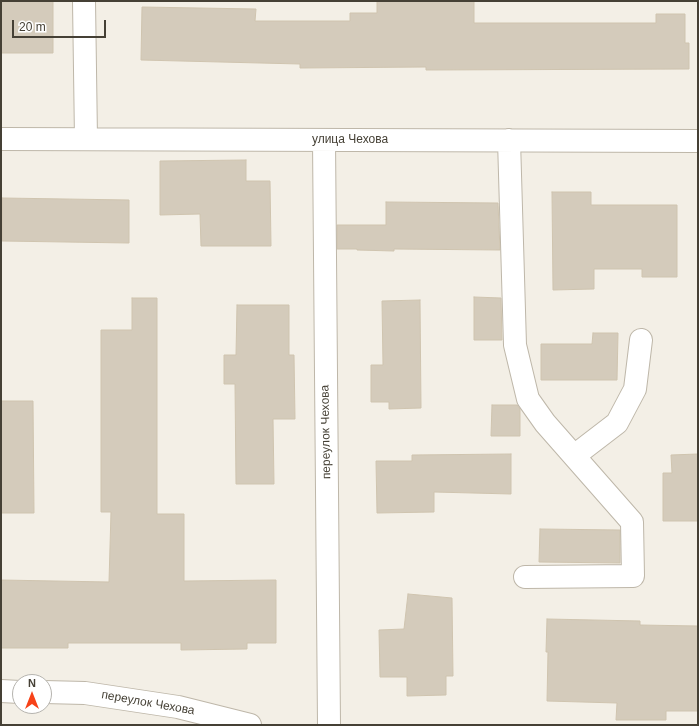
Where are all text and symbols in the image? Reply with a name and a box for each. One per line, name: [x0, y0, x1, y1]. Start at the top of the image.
scale bar: [14, 12, 108, 38]
text: 20 m: [19, 20, 46, 34]
street label: улица Чехова: [312, 133, 388, 147]
street label: переулок Чехова: [318, 385, 334, 479]
north arrow: [12, 674, 52, 714]
text: N: [28, 677, 36, 689]
street label: переулок Чехова: [100, 688, 196, 718]

